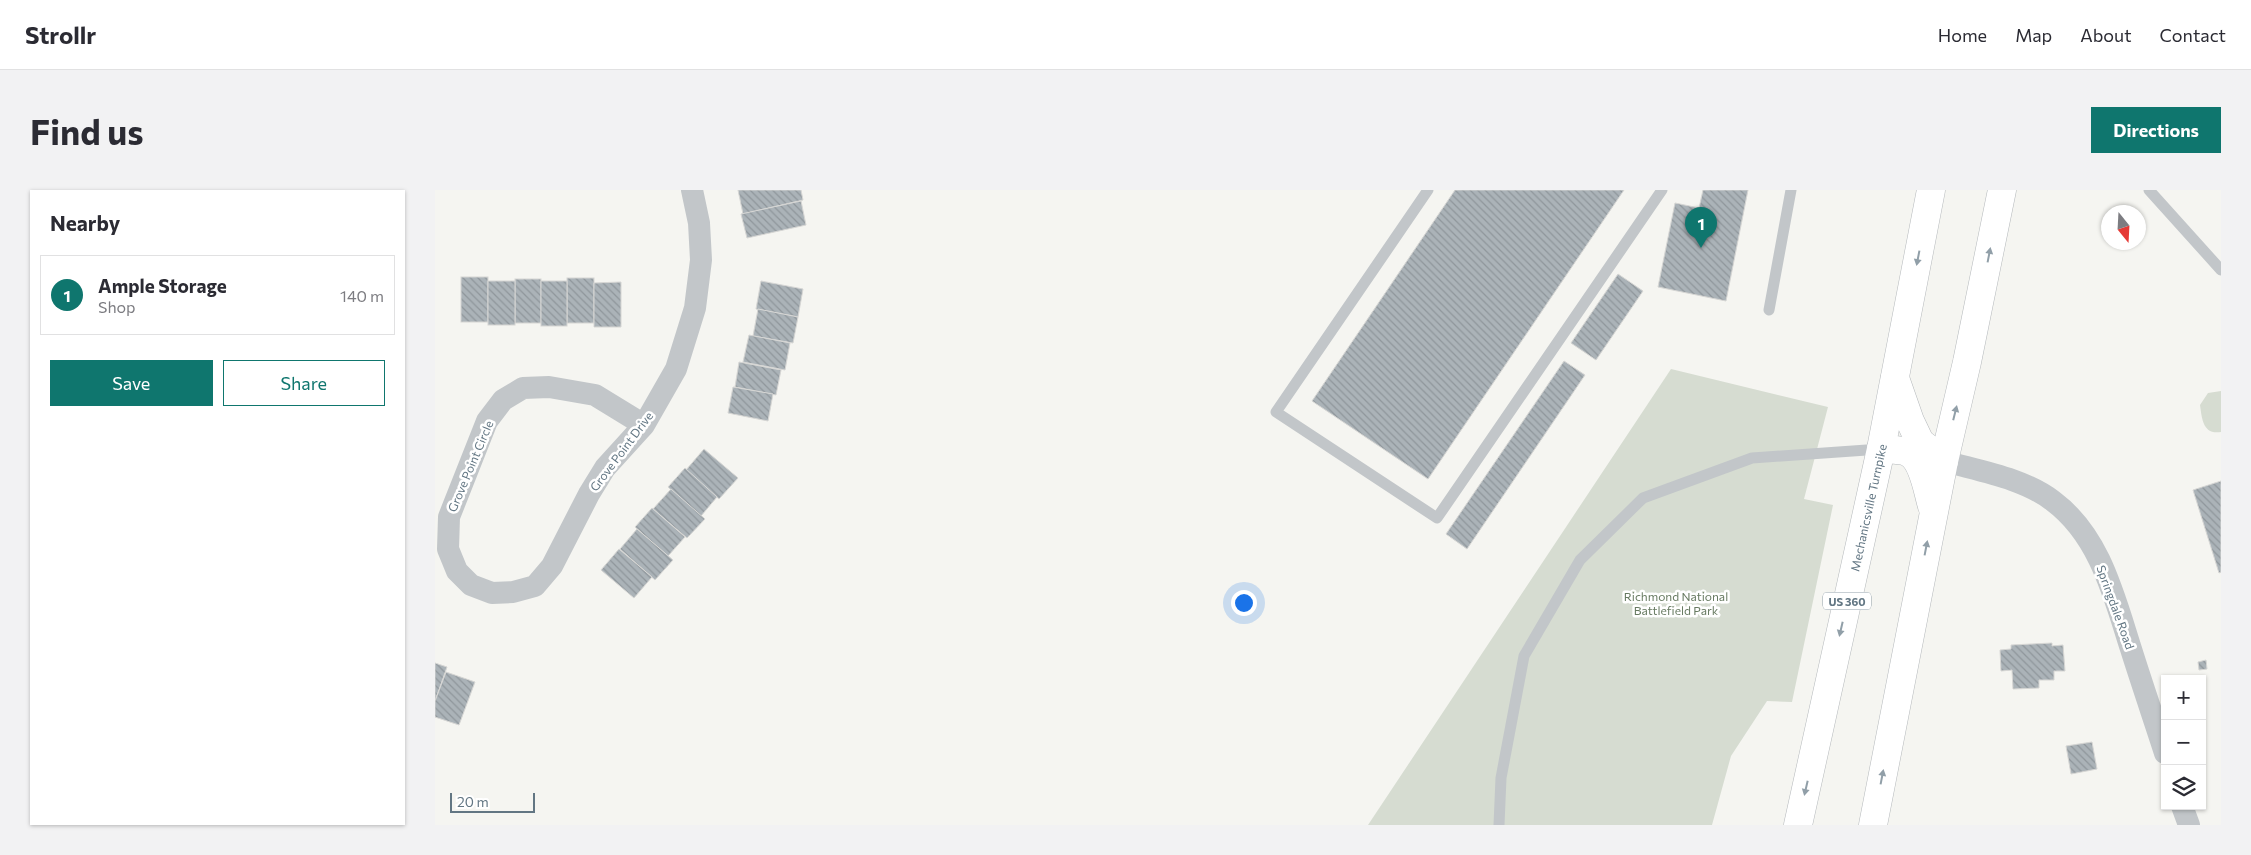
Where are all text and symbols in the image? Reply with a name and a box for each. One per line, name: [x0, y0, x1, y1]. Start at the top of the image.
text: Strollr: [25, 20, 96, 49]
text: Home: [1938, 24, 1987, 46]
text: Map: [2015, 24, 2052, 46]
text: About: [2080, 24, 2132, 46]
text: Contact: [2160, 24, 2226, 46]
button: Directions: [2091, 107, 2221, 153]
text: Find us: [30, 109, 144, 152]
north arrow: [2101, 205, 2146, 250]
pin: 1: [1685, 207, 1717, 248]
text: Nearby: [50, 210, 120, 235]
one-way arrow: [1985, 246, 1993, 262]
one-way arrow: [1913, 250, 1921, 266]
text: Ample Storage: [98, 274, 227, 297]
text: 1: [63, 286, 71, 305]
text: 140 m: [340, 286, 384, 305]
text: Shop: [98, 297, 136, 316]
button: Save: [50, 360, 213, 406]
button: Share: [223, 360, 385, 406]
one-way arrow: [1951, 406, 1959, 421]
street label: Grove Point Drive: [587, 409, 655, 493]
street label: Grove Point Circle: [444, 418, 496, 514]
street label: Mechanicsville Turnpike: [1847, 443, 1889, 573]
one-way arrow: [1922, 541, 1930, 556]
street label: Springdale Road: [2094, 563, 2138, 651]
park label: Richmond National Battlefield Park: [1624, 589, 1728, 617]
your location: [1231, 590, 1257, 616]
road number: US 360: [1823, 592, 1871, 610]
one-way arrow: [1837, 622, 1845, 637]
map controls: [2161, 675, 2206, 810]
button: +: [2161, 675, 2206, 720]
button: −: [2161, 720, 2206, 765]
button: layers: [2161, 765, 2206, 810]
one-way arrow: [1878, 770, 1886, 785]
one-way arrow: [1802, 780, 1810, 795]
scale bar: [450, 790, 535, 813]
text: 20 m: [457, 793, 489, 810]

